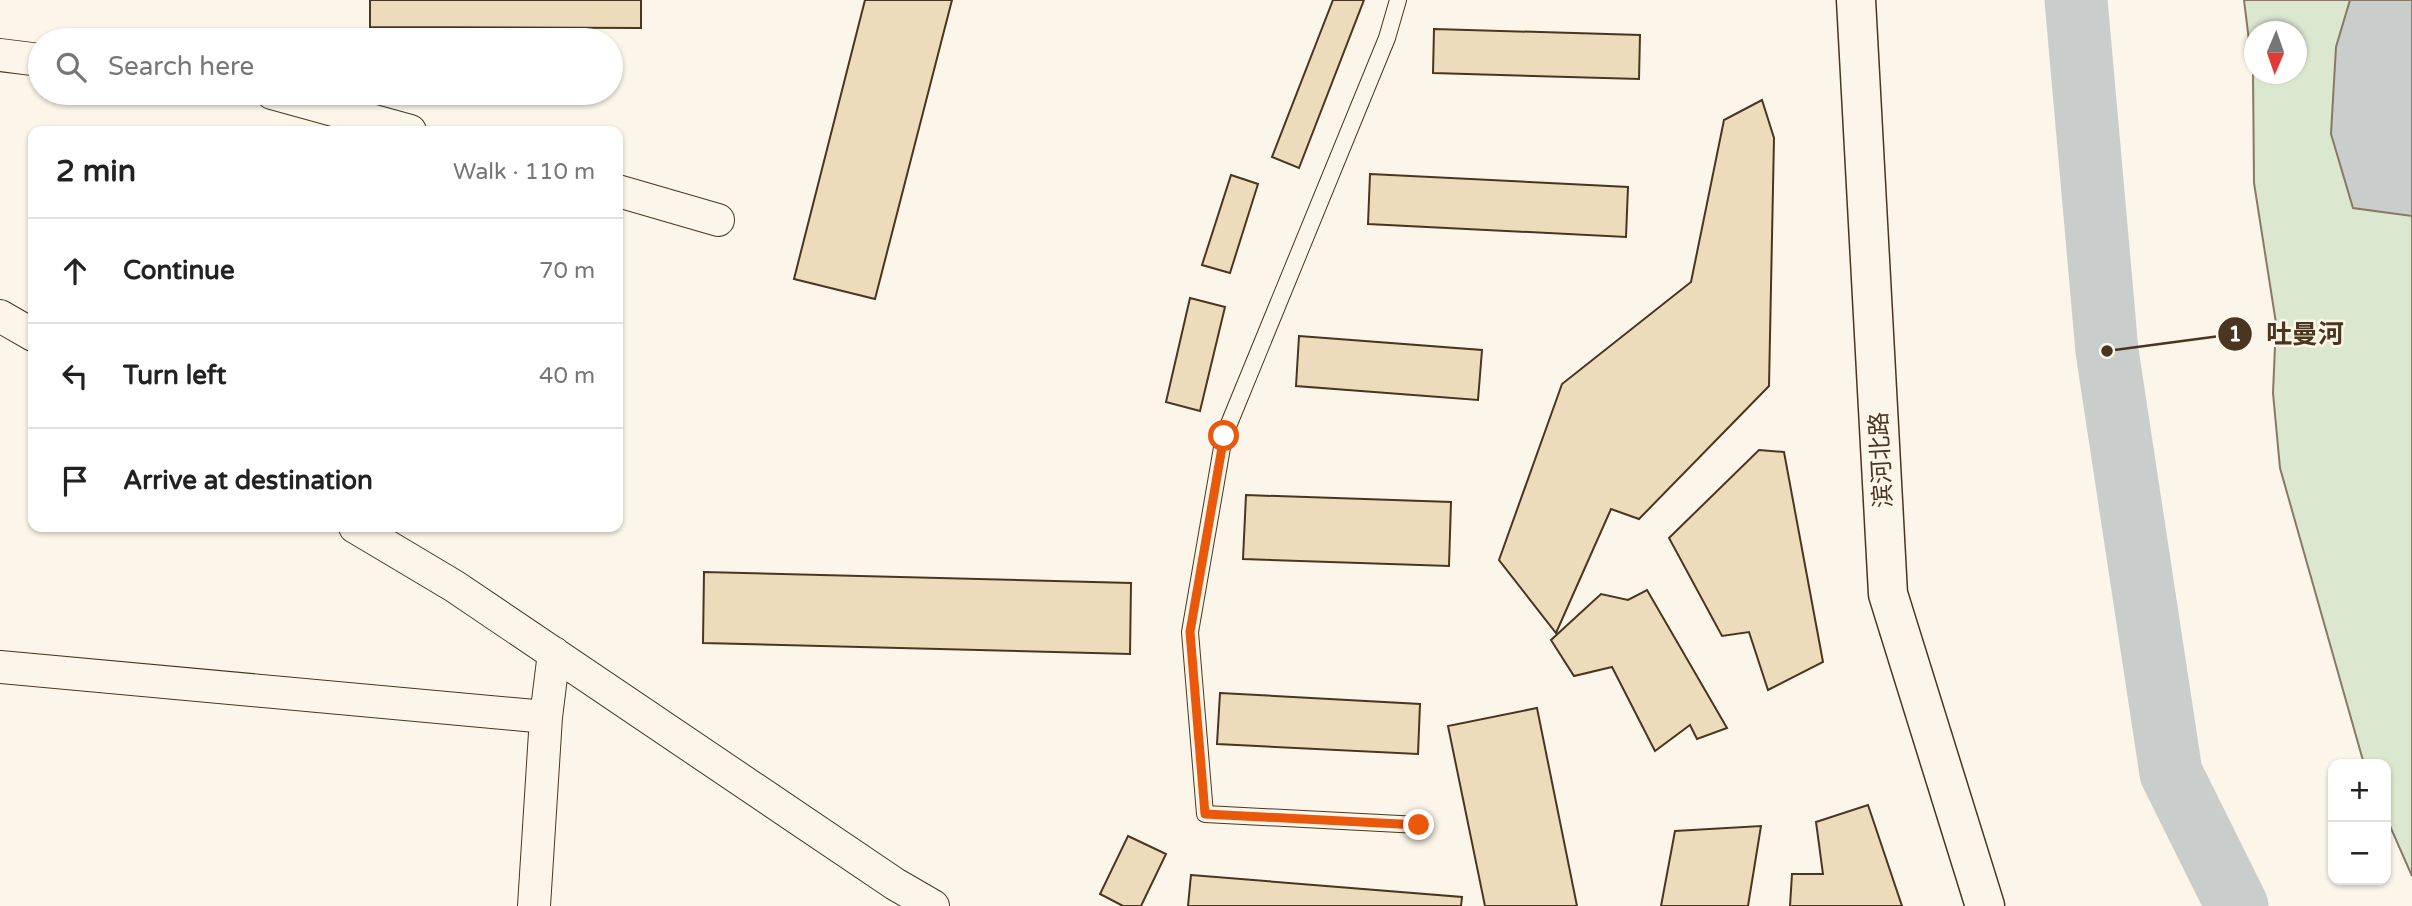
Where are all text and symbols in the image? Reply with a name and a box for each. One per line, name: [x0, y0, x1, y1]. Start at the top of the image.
north arrow: [2244, 21, 2307, 84]
search box: [28, 28, 623, 105]
icon: search: [52, 48, 90, 86]
text: Search here: [108, 51, 254, 82]
text: 2 min: [56, 153, 136, 190]
text: Walk · 110 m: [453, 158, 595, 186]
icon: ahead: [56, 252, 94, 290]
text: Continue: [123, 255, 235, 286]
text: 70 m: [539, 257, 595, 285]
callout: 吐曼河: [2217, 310, 2358, 357]
text: 吐曼河: [2266, 319, 2344, 350]
text: 1: [2228, 322, 2242, 347]
icon: left: [56, 357, 94, 395]
text: Turn left: [123, 360, 226, 391]
text: 40 m: [539, 362, 595, 390]
street label: 滨河北路: [1865, 411, 1898, 509]
route start: [1208, 420, 1239, 451]
icon: arrive: [56, 462, 94, 500]
text: Arrive at destination: [123, 465, 373, 496]
map controls: [2328, 759, 2391, 885]
button: +: [2328, 759, 2391, 822]
route end: [1403, 809, 1434, 840]
button: −: [2328, 822, 2391, 885]

